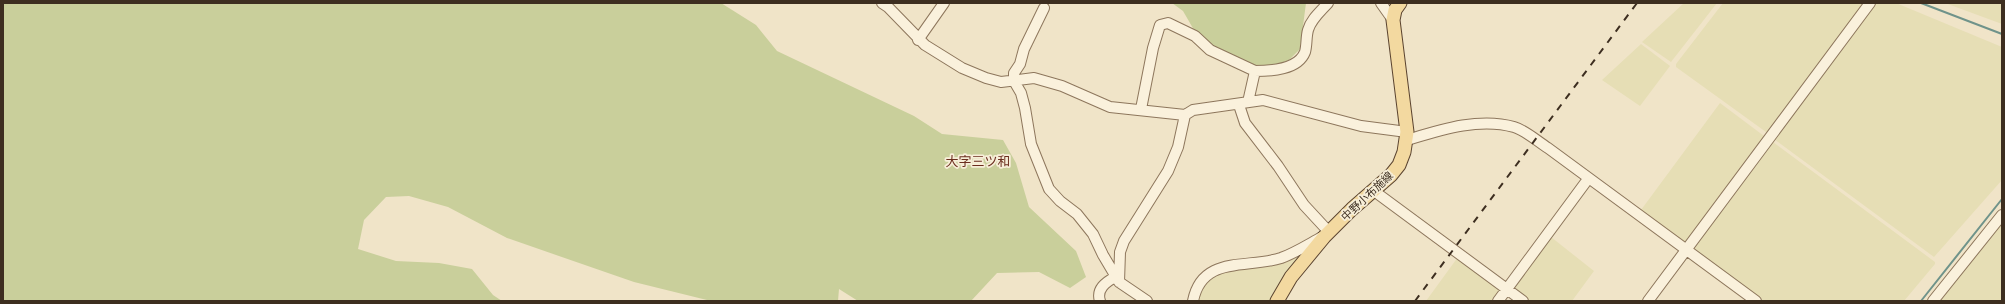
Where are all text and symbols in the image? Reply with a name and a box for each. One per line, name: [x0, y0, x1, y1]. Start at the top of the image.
district label: 大字三ツ和: [945, 153, 1011, 170]
street label: 中野小布施線: [1338, 168, 1396, 224]

